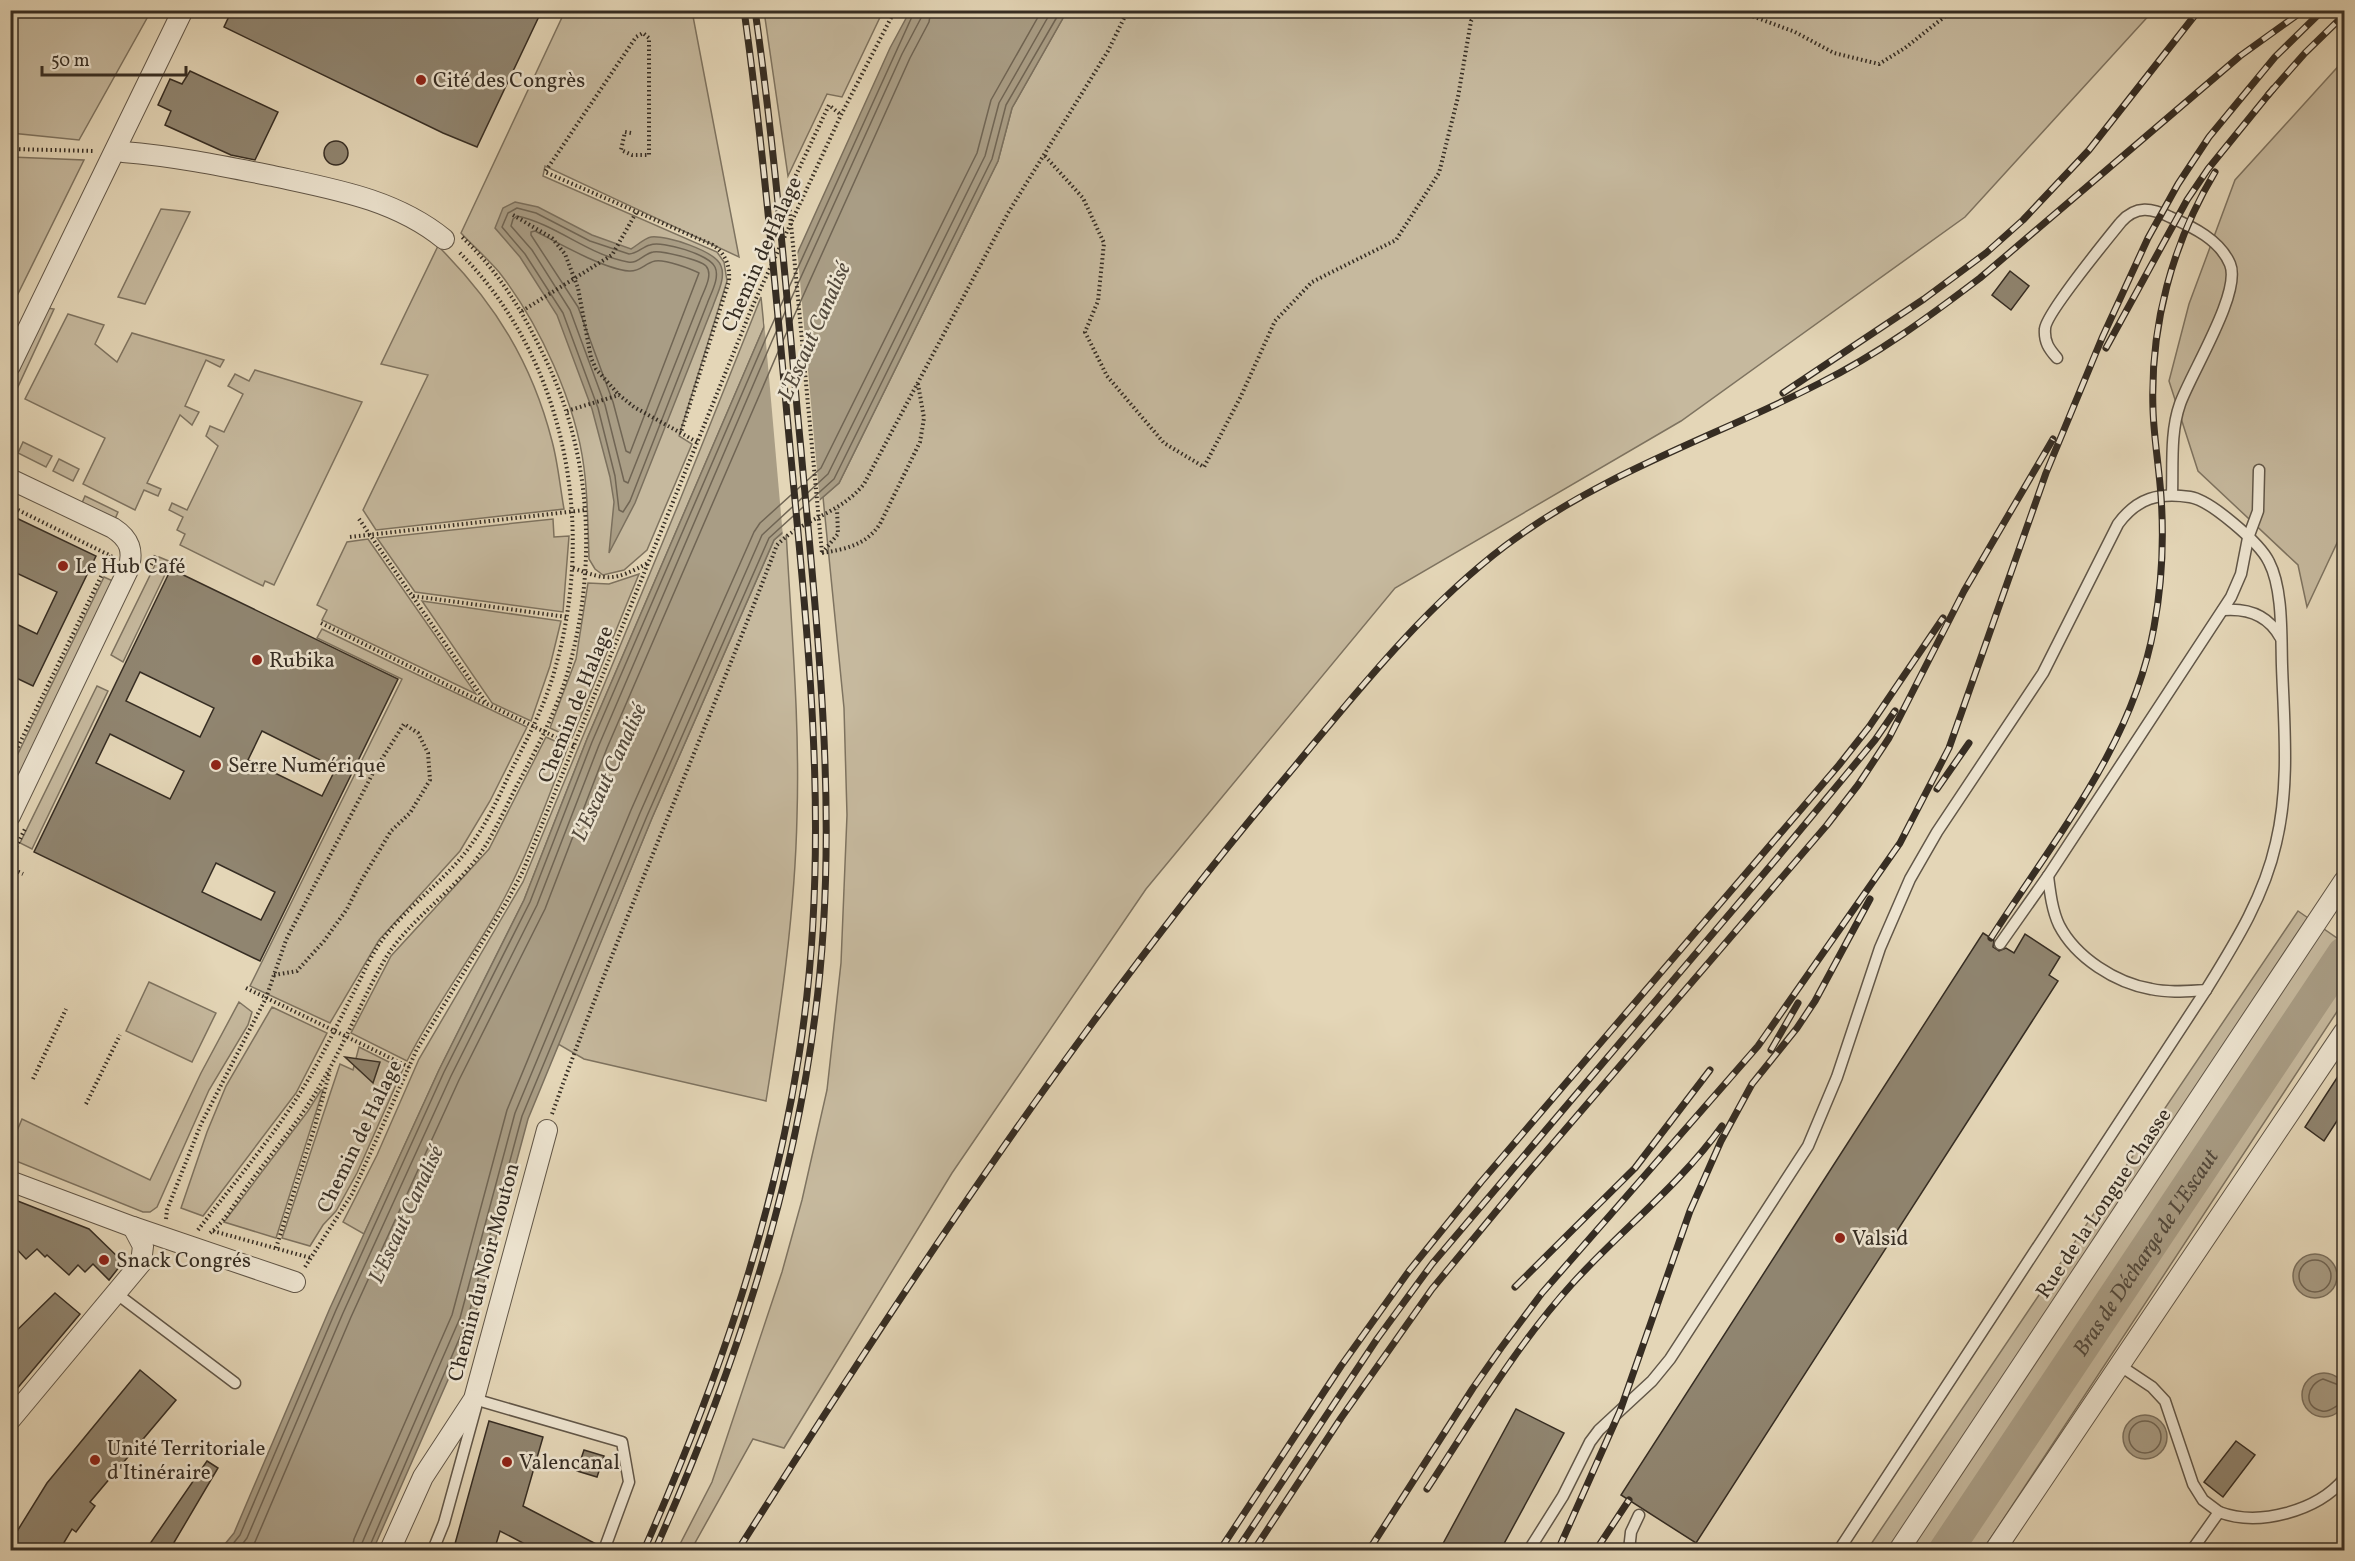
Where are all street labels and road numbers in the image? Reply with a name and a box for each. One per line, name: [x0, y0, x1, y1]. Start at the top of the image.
street label: Chemin de Halage: [715, 172, 810, 337]
street label: Chemin de Halage: [532, 621, 621, 788]
street label: Chemin de Halage: [311, 1055, 410, 1218]
street label: Rue de la Longue Chasse: [2030, 1103, 2179, 1305]
street label: Chemin du Noir Mouton: [441, 1160, 528, 1385]

